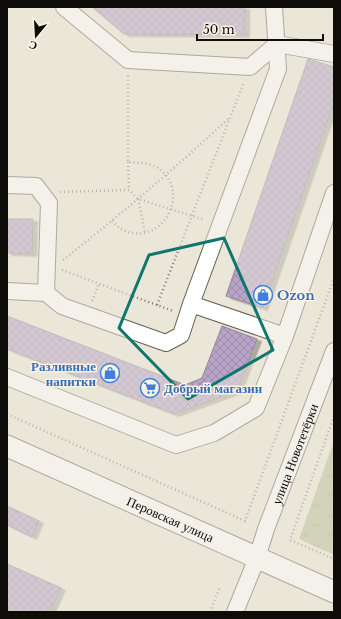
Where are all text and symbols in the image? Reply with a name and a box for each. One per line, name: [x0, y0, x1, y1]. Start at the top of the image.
north arrow: [16, 16, 56, 56]
scale bar: [197, 16, 323, 42]
text: 50 m: [203, 22, 235, 37]
text: С: [27, 38, 39, 53]
shop icon: Ozon: [252, 284, 274, 306]
place label: Ozon: [277, 287, 315, 304]
place label: Разливные напитки: [31, 358, 97, 390]
shop icon: Разливные напитки: [99, 362, 121, 384]
supermarket icon: Добрый магазин: [139, 377, 161, 399]
place label: Добрый магазин: [164, 380, 263, 397]
street label: улица Новотетёрки: [268, 401, 322, 507]
street label: Перовская улица: [124, 492, 217, 546]

